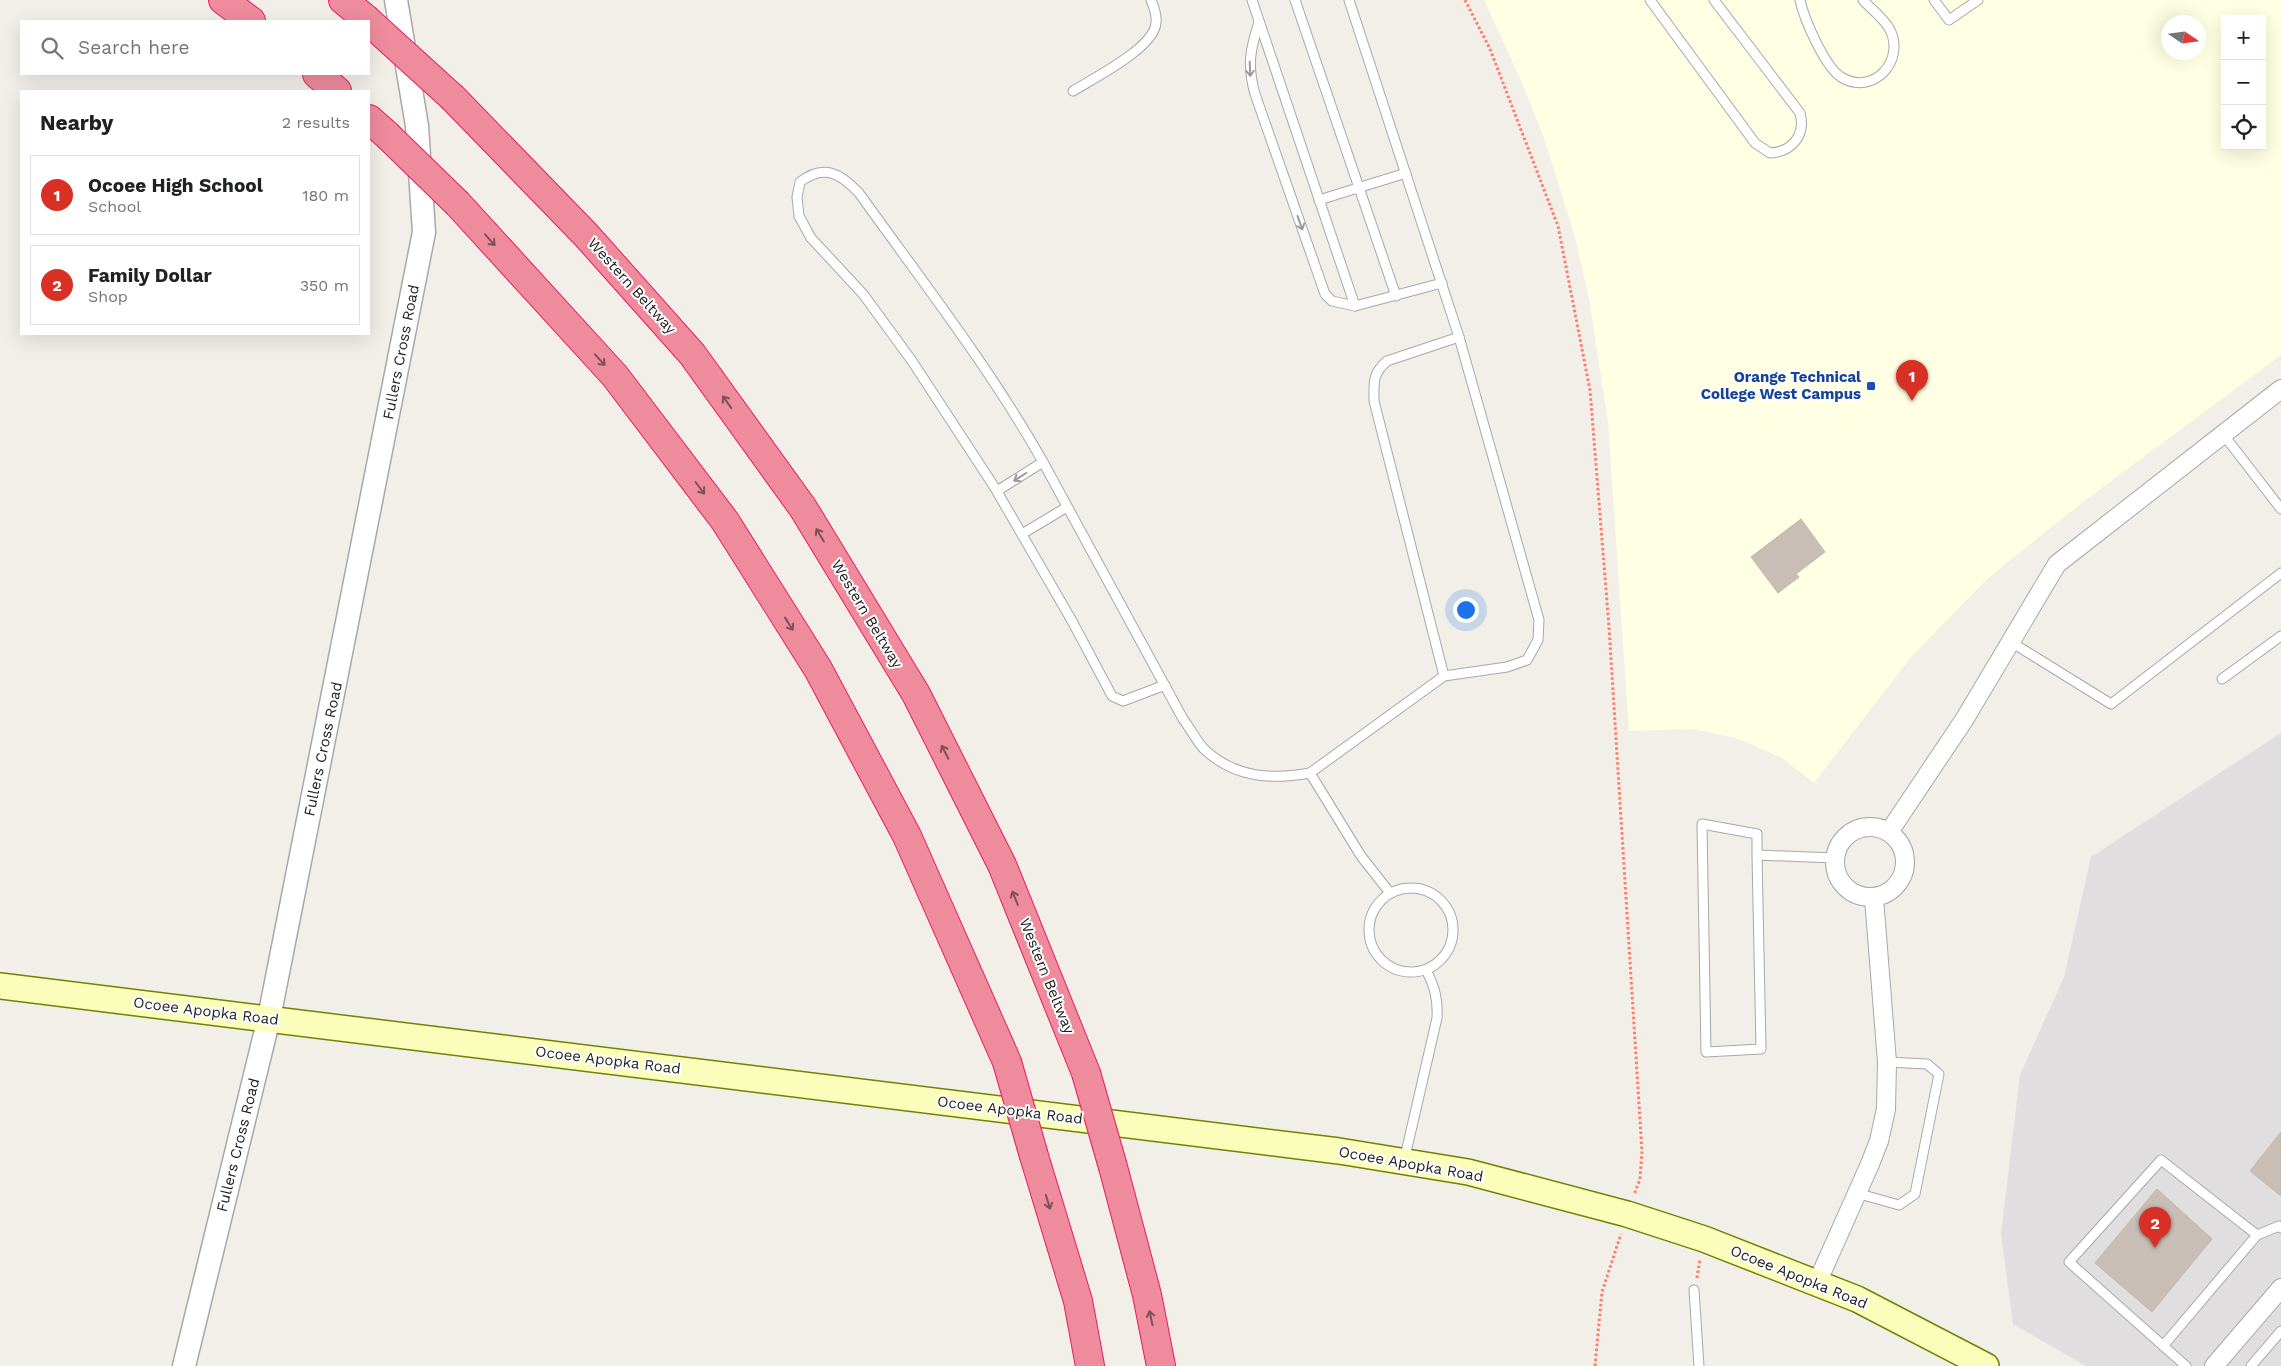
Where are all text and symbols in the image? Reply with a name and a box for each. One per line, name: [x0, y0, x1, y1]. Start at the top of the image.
north arrow: [2161, 15, 2206, 60]
map controls: [2221, 15, 2266, 150]
button: +: [2221, 15, 2266, 60]
search box: [20, 20, 370, 75]
icon: search: [38, 34, 66, 62]
text: Search here: [78, 36, 189, 59]
one-way arrow: [1245, 60, 1255, 76]
button: −: [2221, 60, 2266, 105]
button: locate: [2221, 105, 2266, 150]
text: Nearby: [40, 110, 113, 135]
text: 2 results: [282, 113, 350, 132]
text: Ocoee High School: [88, 174, 263, 197]
text: 1: [54, 186, 60, 205]
text: 180 m: [302, 186, 349, 205]
text: School: [88, 197, 141, 216]
one-way arrow: [1296, 215, 1305, 230]
one-way arrow: [485, 234, 496, 247]
street label: Western Beltway: [584, 234, 680, 338]
text: Family Dollar: [88, 264, 212, 287]
text: 2: [52, 276, 62, 295]
text: 350 m: [300, 276, 349, 295]
street label: Fullers Cross Road: [379, 283, 423, 421]
text: Shop: [88, 287, 128, 306]
one-way arrow: [594, 354, 606, 367]
pin: 1: [1896, 360, 1928, 401]
place label: Orange Technical College West Campus: [1701, 368, 1861, 403]
marker: Orange Technical College West Campus: [1865, 380, 1877, 392]
one-way arrow: [722, 395, 732, 409]
one-way arrow: [1013, 472, 1027, 482]
one-way arrow: [695, 481, 705, 495]
one-way arrow: [814, 529, 824, 543]
street label: Western Beltway: [828, 557, 907, 672]
your location: [1453, 597, 1479, 623]
one-way arrow: [785, 616, 795, 630]
street label: Fullers Cross Road: [300, 680, 346, 818]
one-way arrow: [940, 744, 950, 759]
one-way arrow: [1010, 891, 1019, 906]
street label: Western Beltway: [1016, 916, 1079, 1037]
street label: Ocoee Apopka Road: [132, 993, 280, 1029]
street label: Ocoee Apopka Road: [534, 1042, 682, 1078]
street label: Fullers Cross Road: [213, 1076, 263, 1214]
street label: Ocoee Apopka Road: [936, 1092, 1084, 1128]
street label: Ocoee Apopka Road: [1337, 1142, 1485, 1186]
one-way arrow: [1044, 1194, 1054, 1210]
pin: 2: [2139, 1207, 2171, 1248]
street label: Ocoee Apopka Road: [1728, 1241, 1870, 1313]
one-way arrow: [1146, 1311, 1156, 1327]

